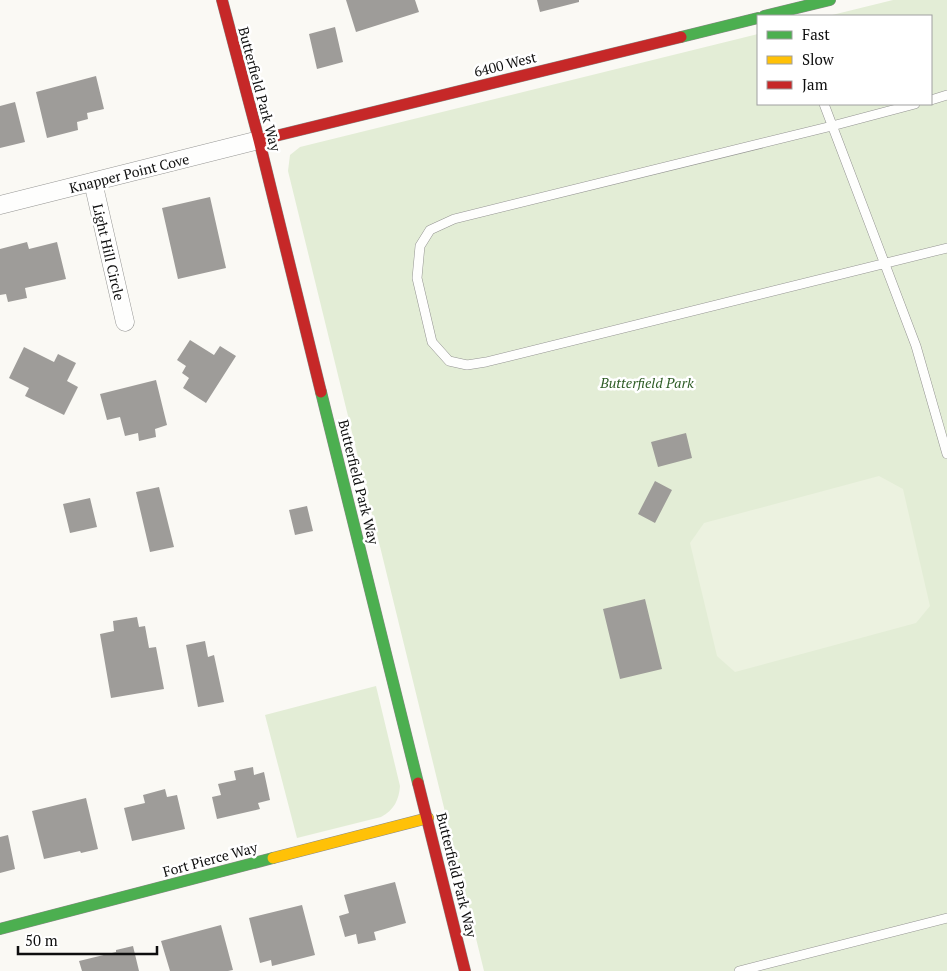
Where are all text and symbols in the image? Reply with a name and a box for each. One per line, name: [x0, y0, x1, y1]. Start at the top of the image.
legend: [757, 15, 932, 105]
text: Fast: [802, 24, 830, 44]
street label: Butterfield Park Way: [234, 25, 286, 154]
street label: 6400 West: [472, 47, 539, 81]
text: Slow: [802, 49, 835, 69]
text: Jam: [802, 74, 828, 94]
street label: Knapper Point Cove: [67, 149, 191, 197]
street label: Light Hill Circle: [89, 202, 129, 302]
park label: Butterfield Park: [599, 373, 694, 392]
street label: Butterfield Park Way: [334, 418, 384, 547]
street label: Butterfield Park Way: [432, 811, 482, 940]
street label: Fort Pierce Way: [161, 837, 260, 881]
scale bar: [18, 924, 156, 956]
text: 50 m: [25, 930, 58, 950]

